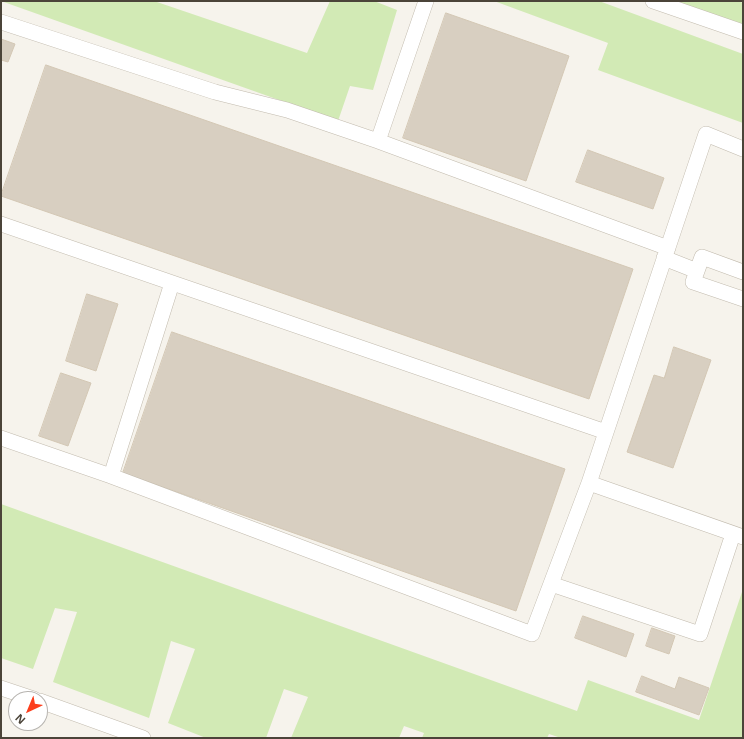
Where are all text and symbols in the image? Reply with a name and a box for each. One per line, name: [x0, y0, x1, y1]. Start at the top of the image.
north arrow: [8, 691, 48, 731]
text: N: [12, 711, 28, 728]

